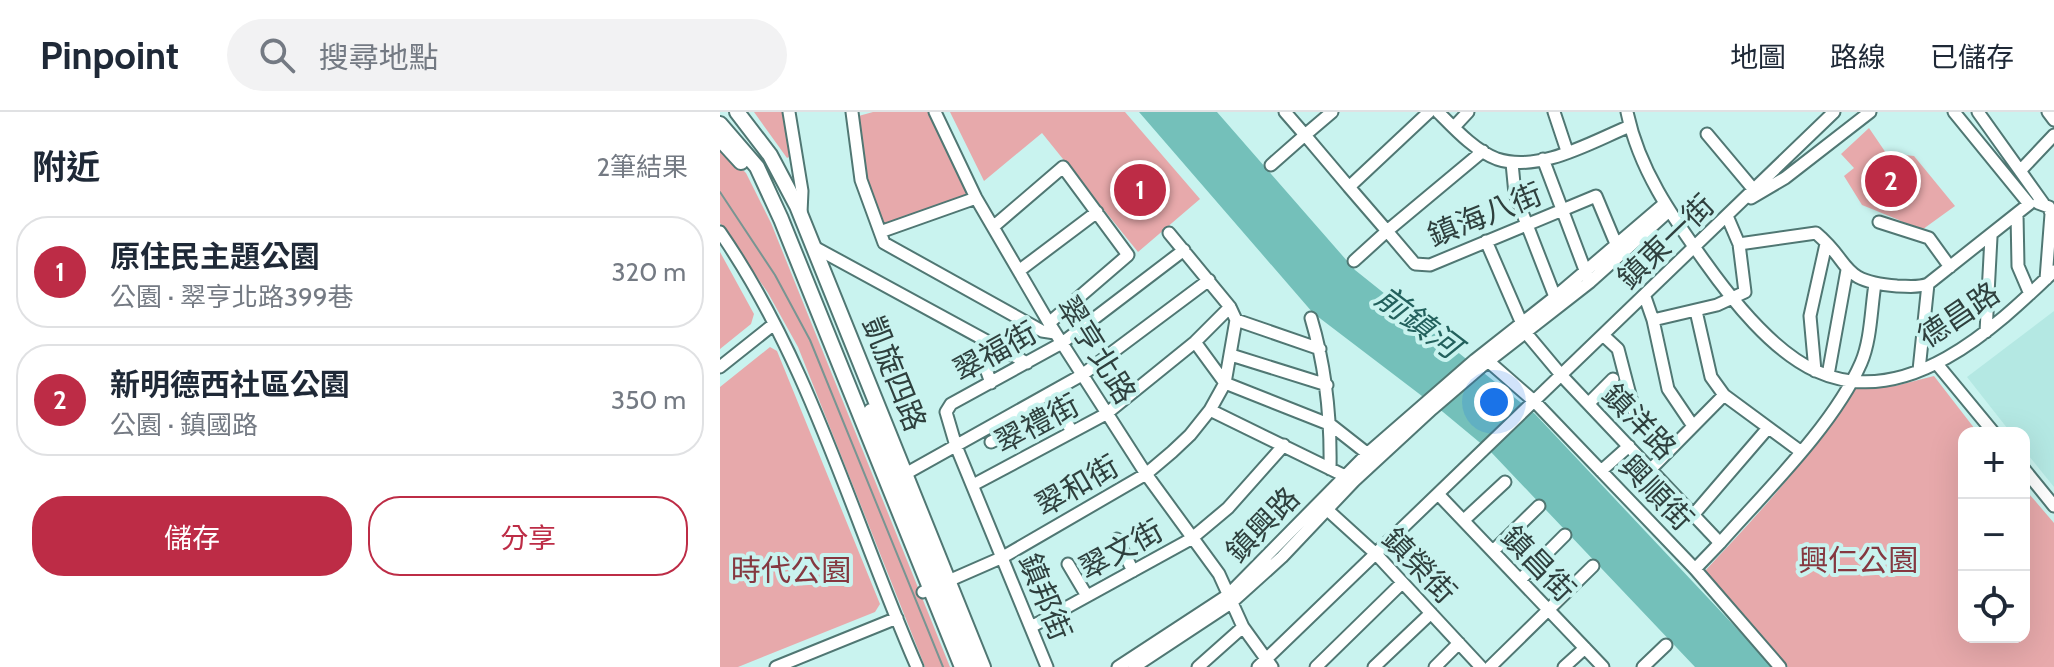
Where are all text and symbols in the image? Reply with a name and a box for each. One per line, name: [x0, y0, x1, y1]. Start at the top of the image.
search box: [227, 19, 787, 91]
text: Pinpoint: [40, 32, 179, 79]
icon: search: [255, 33, 299, 77]
text: 搜尋地點: [319, 39, 439, 76]
text: 地圖: [1730, 40, 1786, 74]
text: 路線: [1830, 40, 1886, 74]
text: 已儲存: [1930, 40, 2014, 74]
text: 附近: [32, 146, 100, 188]
text: 2筆結果: [596, 151, 688, 183]
pin: 2: [1865, 151, 1917, 211]
pin: 1: [1114, 160, 1166, 220]
street label: 鎮海八街: [1422, 175, 1547, 254]
street label: 鎮東一街: [1610, 187, 1722, 297]
text: 原住民主題公園: [110, 238, 320, 275]
text: 1: [55, 256, 65, 288]
text: 320 m: [612, 256, 686, 288]
street label: 德昌路: [1911, 274, 2006, 355]
water label: 前鎮河: [1368, 277, 1473, 370]
text: 公園 · 翠亨北路399巷: [110, 281, 354, 313]
street label: 翠亨北路: [1049, 289, 1144, 410]
street label: 凱旋四路: [855, 311, 934, 436]
street label: 翠福街: [946, 314, 1043, 390]
text: 新明德西社區公園: [110, 366, 350, 403]
street label: 鎮洋路: [1595, 376, 1684, 467]
your location: [1474, 382, 1514, 422]
text: 2: [53, 384, 67, 416]
text: 350 m: [611, 384, 686, 416]
street label: 翠禮街: [988, 386, 1085, 461]
text: 公園 · 鎮國路: [110, 409, 258, 441]
map controls: [1958, 427, 2030, 643]
button: +: [1958, 427, 2030, 499]
street label: 翠和街: [1029, 447, 1125, 524]
street label: 興順街: [1612, 447, 1701, 538]
street label: 鎮興路: [1218, 479, 1307, 570]
button: 儲存: [32, 496, 352, 576]
button: 分享: [368, 496, 688, 576]
button: −: [1958, 499, 2030, 571]
street label: 翠文街: [1072, 512, 1169, 588]
street label: 鎮昌街: [1494, 518, 1583, 609]
street label: 鎮榮街: [1375, 520, 1464, 611]
park label: 興仁公園: [1798, 542, 1918, 579]
street label: 鎮邦街: [1011, 548, 1079, 645]
park label: 時代公園: [731, 552, 851, 589]
button: locate: [1958, 571, 2030, 643]

